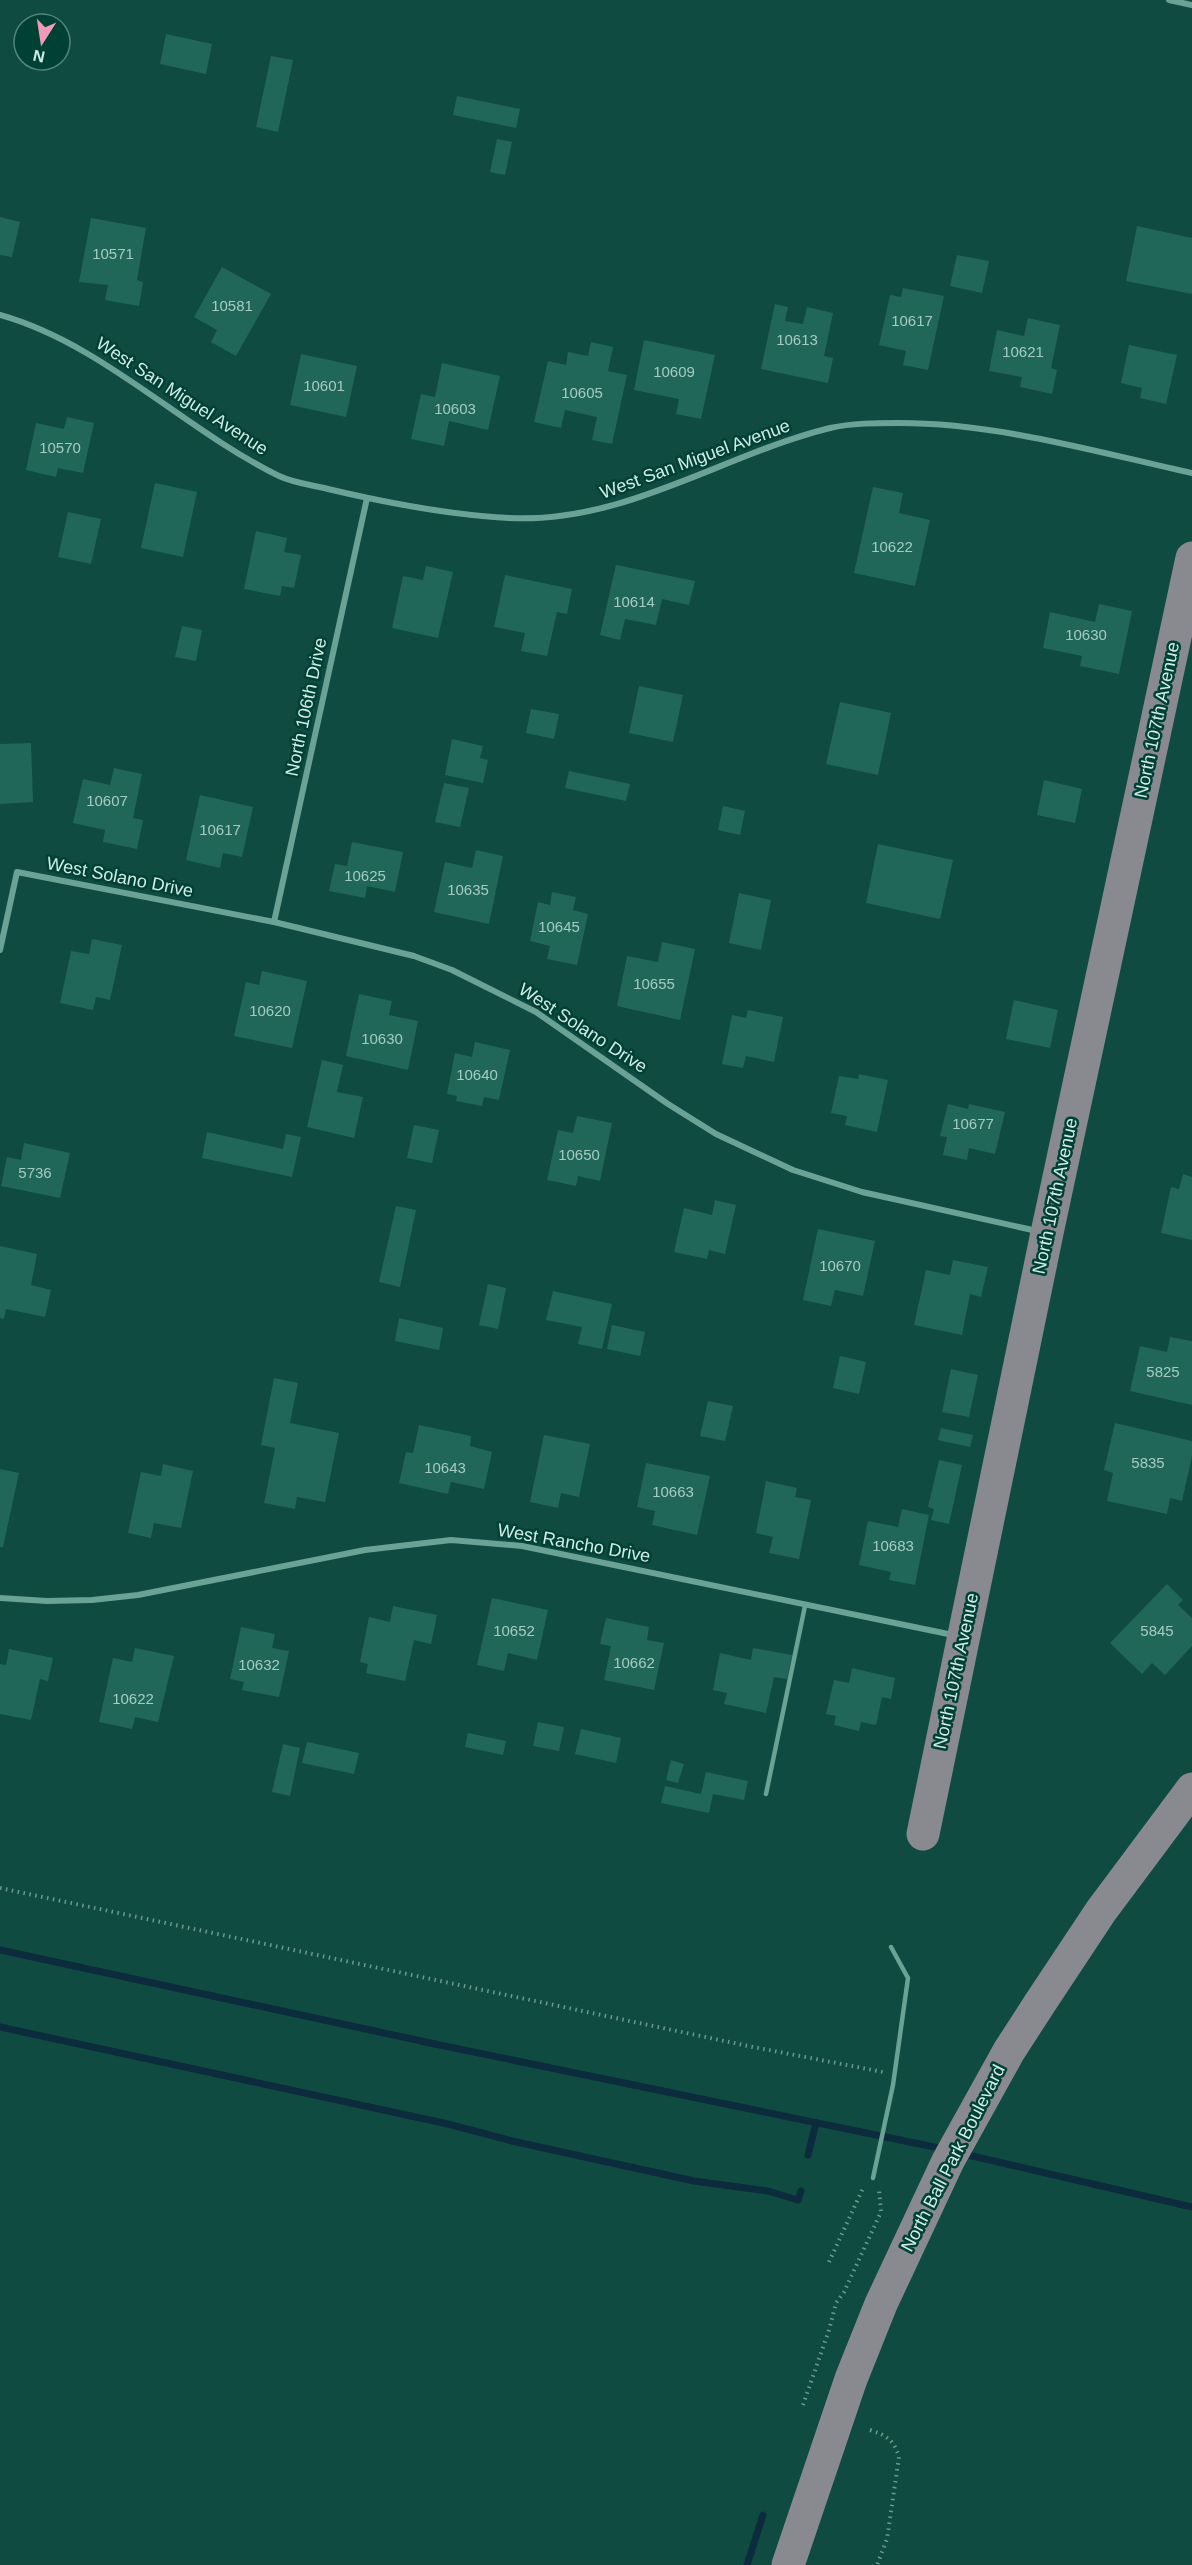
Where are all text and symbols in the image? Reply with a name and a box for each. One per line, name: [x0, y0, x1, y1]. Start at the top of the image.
north arrow: [12, 12, 72, 72]
text: N: [32, 47, 46, 66]
house number: 10571: [92, 245, 134, 262]
house number: 10581: [211, 297, 253, 314]
house number: 10617: [891, 312, 933, 329]
house number: 10613: [776, 331, 818, 348]
street label: West San Miguel Avenue: [92, 333, 272, 459]
house number: 10621: [1002, 343, 1044, 360]
house number: 10609: [653, 363, 695, 380]
house number: 10601: [303, 377, 345, 394]
house number: 10605: [561, 384, 603, 401]
house number: 10603: [434, 400, 476, 417]
street label: West San Miguel Avenue: [597, 415, 793, 503]
house number: 10570: [39, 439, 81, 456]
house number: 10622: [871, 538, 913, 555]
house number: 10614: [613, 593, 655, 610]
house number: 10630: [1065, 626, 1107, 643]
street label: North 106th Drive: [282, 636, 330, 778]
street label: North 107th Avenue: [1131, 640, 1183, 800]
house number: 10607: [86, 792, 128, 809]
house number: 10617: [199, 821, 241, 838]
street label: West Solano Drive: [45, 853, 195, 901]
house number: 10625: [344, 867, 386, 884]
house number: 10635: [447, 881, 489, 898]
house number: 10645: [538, 918, 580, 935]
house number: 10655: [633, 975, 675, 992]
street label: West Solano Drive: [515, 979, 651, 1077]
house number: 10620: [249, 1002, 291, 1019]
house number: 10630: [361, 1030, 403, 1047]
house number: 10640: [456, 1066, 498, 1083]
house number: 10677: [952, 1115, 994, 1132]
street label: North 107th Avenue: [1029, 1116, 1081, 1276]
house number: 10650: [558, 1146, 600, 1163]
house number: 5736: [18, 1164, 52, 1181]
house number: 10670: [819, 1257, 861, 1274]
house number: 5825: [1146, 1363, 1180, 1380]
house number: 5835: [1131, 1454, 1165, 1471]
house number: 10643: [424, 1459, 466, 1476]
house number: 10663: [652, 1483, 694, 1500]
street label: West Rancho Drive: [496, 1520, 652, 1566]
house number: 10683: [872, 1537, 914, 1554]
street label: North 107th Avenue: [930, 1591, 982, 1751]
house number: 10652: [493, 1622, 535, 1639]
house number: 5845: [1140, 1622, 1174, 1639]
house number: 10662: [613, 1654, 655, 1671]
house number: 10632: [238, 1656, 280, 1673]
house number: 10622: [112, 1690, 154, 1707]
street label: North Ball Park Boulevard: [897, 2061, 1009, 2255]

